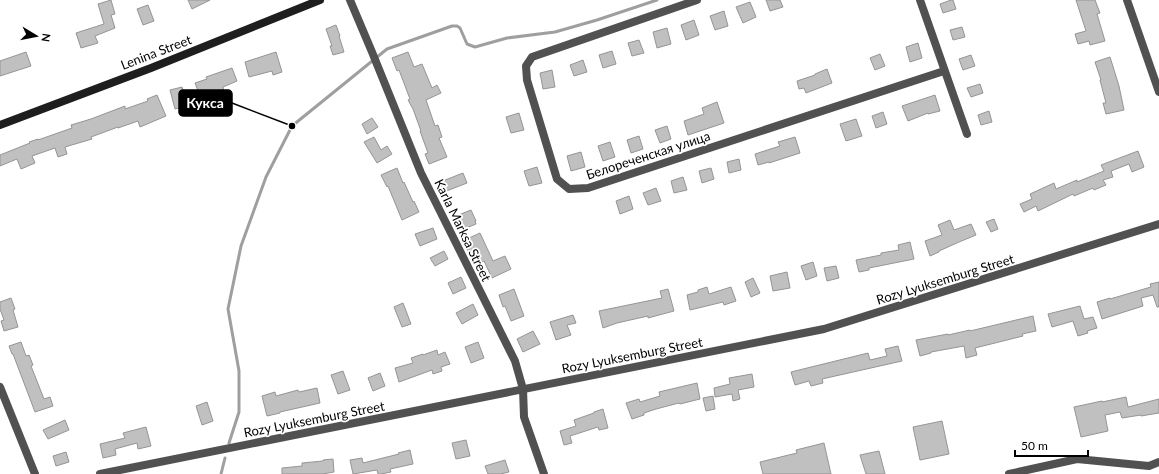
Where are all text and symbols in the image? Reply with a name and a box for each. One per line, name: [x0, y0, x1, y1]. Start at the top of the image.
north arrow: [16, 16, 56, 56]
street label: Lenina Street: [118, 31, 194, 73]
text: N: [39, 33, 53, 43]
callout: Кукса: [179, 90, 232, 116]
text: Кукса: [186, 94, 224, 111]
street label: Белореченская улица: [584, 127, 712, 183]
street label: Karla Marksa Street: [431, 176, 495, 284]
street label: Rozy Lyuksemburg Street: [874, 250, 1016, 308]
street label: Rozy Lyuksemburg Street: [560, 333, 704, 377]
street label: Rozy Lyuksemburg Street: [242, 397, 386, 441]
scale bar: [1015, 432, 1088, 458]
text: 50 m: [1021, 438, 1048, 453]

